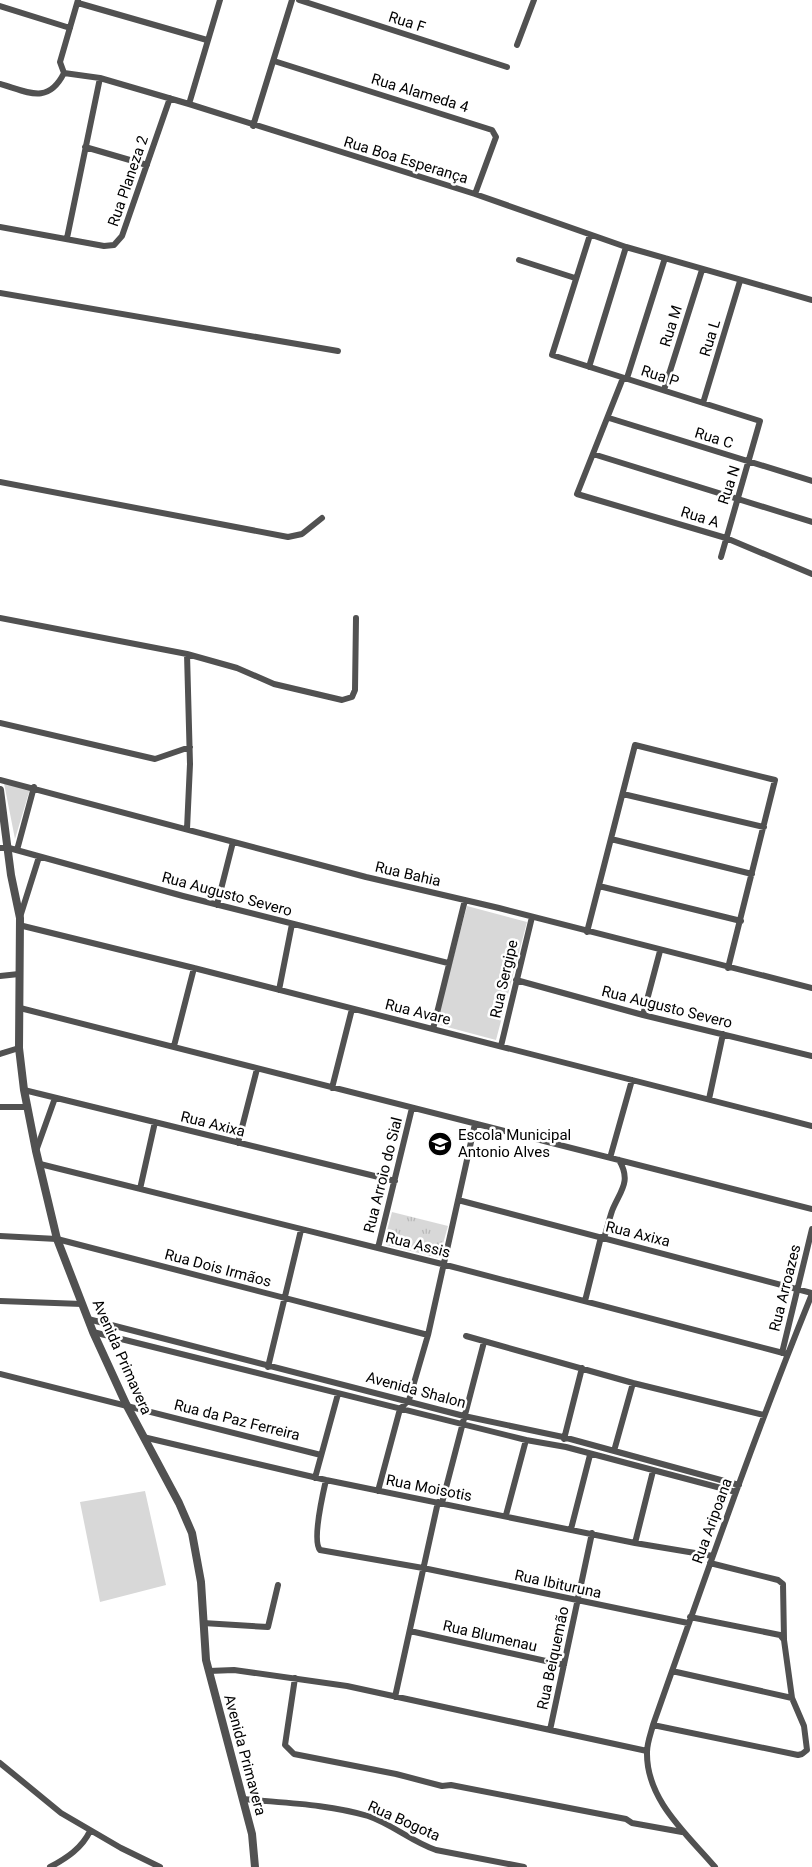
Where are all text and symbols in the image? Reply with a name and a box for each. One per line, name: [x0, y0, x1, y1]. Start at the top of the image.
street label: Rua F: [386, 8, 428, 36]
street label: Rua Alameda 4: [369, 70, 471, 117]
street label: Rua Planeza 2: [104, 133, 152, 229]
street label: Rua Boa Esperança: [342, 133, 470, 187]
street label: Rua M: [656, 303, 686, 349]
street label: Rua L: [696, 317, 724, 359]
street label: Rua P: [639, 361, 681, 391]
street label: Rua C: [693, 424, 736, 452]
street label: Rua N: [714, 463, 744, 507]
street label: Rua A: [679, 503, 722, 531]
street label: Rua Bahia: [373, 858, 443, 890]
street label: Rua Augusto Severo: [160, 868, 294, 920]
street label: Rua Sergipe: [486, 938, 522, 1020]
street label: Rua Augusto Severo: [600, 982, 734, 1032]
street label: Rua Avare: [383, 995, 453, 1029]
street label: Rua Axixa: [179, 1107, 247, 1141]
street label: Rua Arroio do Sial: [360, 1115, 406, 1235]
place label: Escola Municipal Antonio Alves: [458, 1126, 571, 1161]
school or university icon: Escola Municipal Antonio Alves: [427, 1131, 453, 1157]
street label: Rua Axixa: [604, 1217, 672, 1251]
street label: Rua Assis: [384, 1228, 452, 1262]
street label: Rua Arroazes: [766, 1243, 804, 1333]
street label: Rua Dois Irmãos: [163, 1245, 273, 1291]
street label: Avenida Primavera: [89, 1297, 155, 1417]
street label: Avenida Shalon: [364, 1368, 468, 1412]
street label: Rua da Paz Ferreira: [172, 1396, 302, 1444]
street label: Rua Moisotis: [384, 1471, 474, 1505]
street label: Rua Aripoana: [688, 1476, 736, 1566]
street label: Rua Ibituruna: [513, 1566, 603, 1602]
street label: Rua Beiquemão: [533, 1605, 573, 1711]
street label: Rua Blumenau: [441, 1616, 539, 1656]
street label: Avenida Primavera: [220, 1693, 270, 1817]
street label: Rua Bogota: [365, 1797, 443, 1845]

